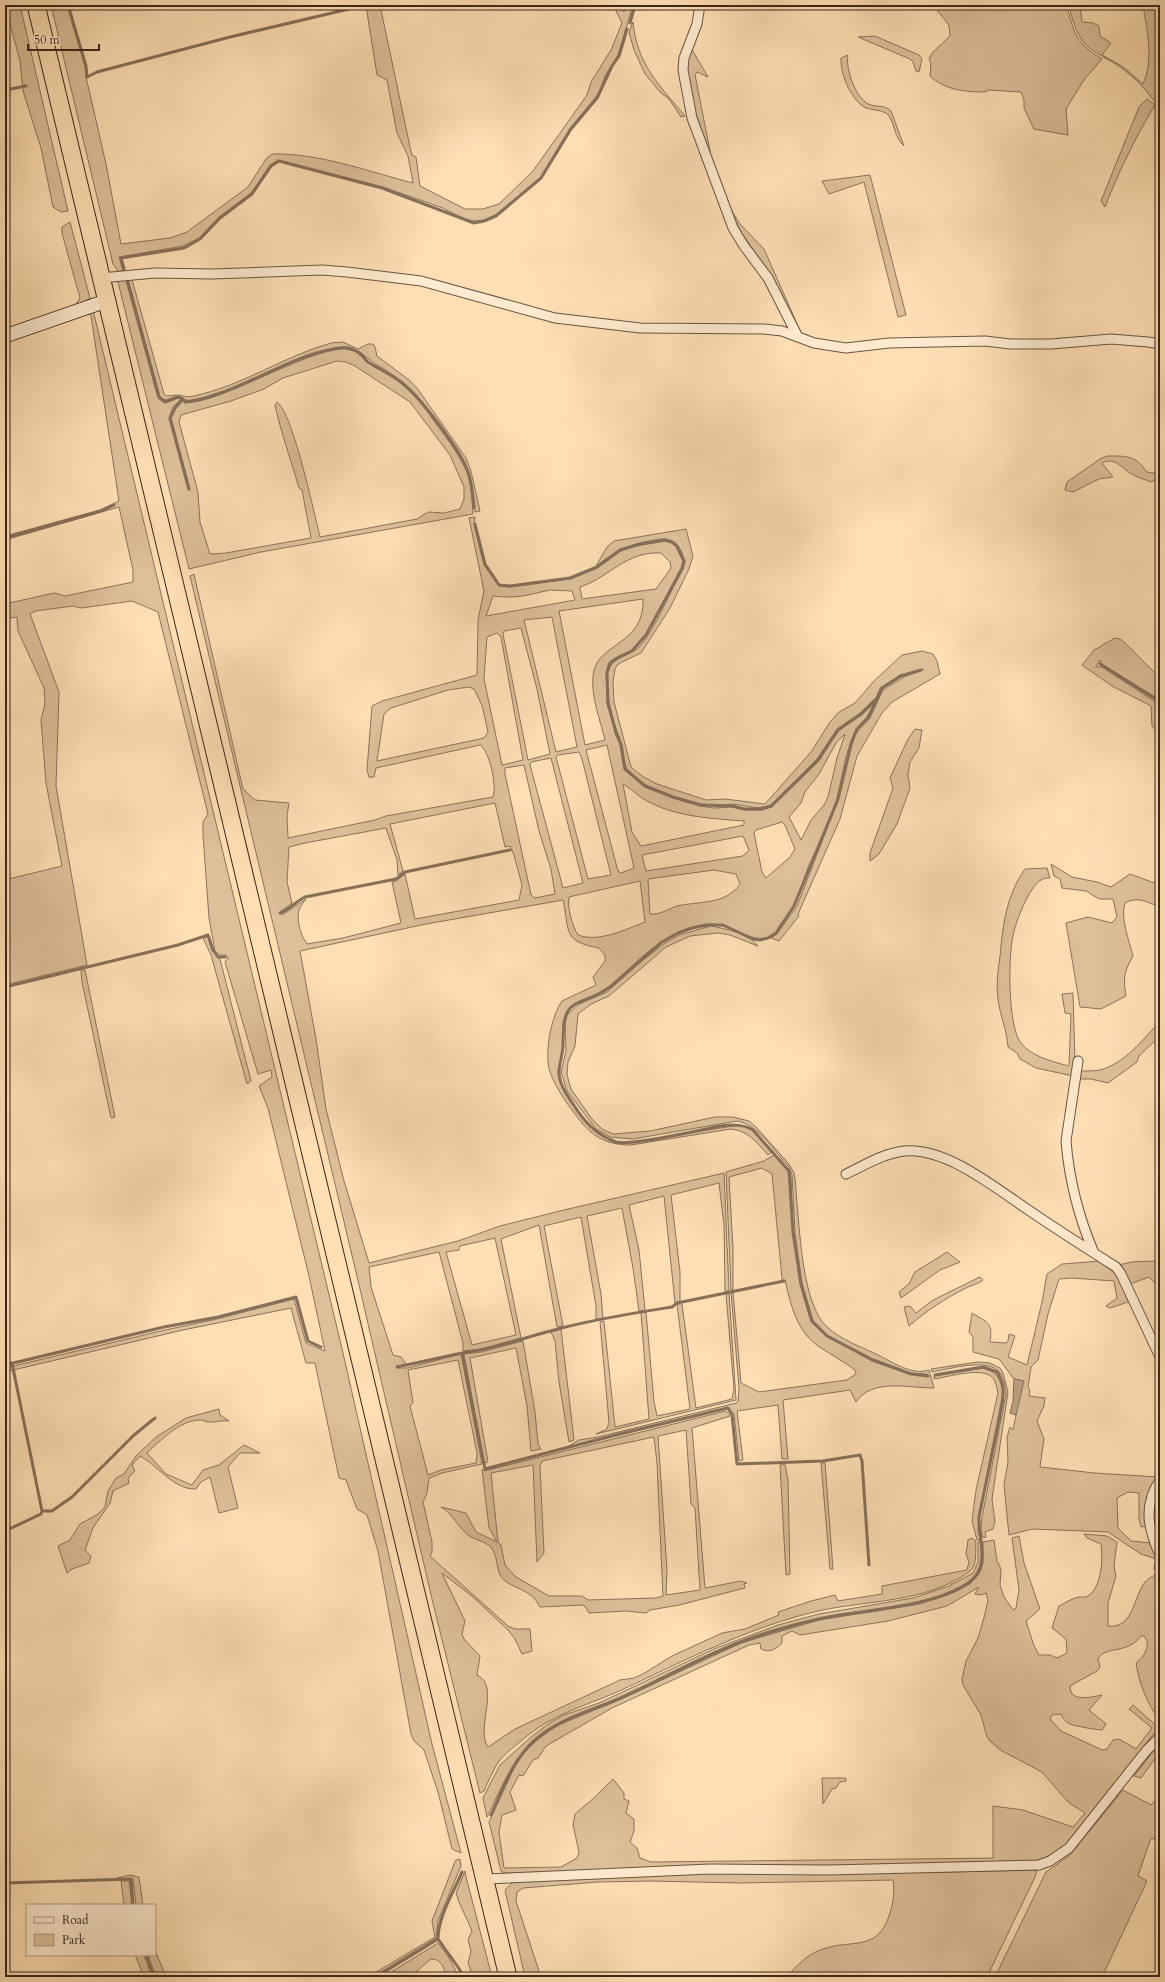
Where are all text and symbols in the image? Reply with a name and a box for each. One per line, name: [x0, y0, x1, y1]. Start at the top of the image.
scale bar: [28, 26, 99, 52]
text: 50 m: [34, 32, 61, 48]
legend: [26, 1904, 156, 1956]
text: Road: [62, 1912, 89, 1928]
text: Park: [62, 1932, 86, 1948]

